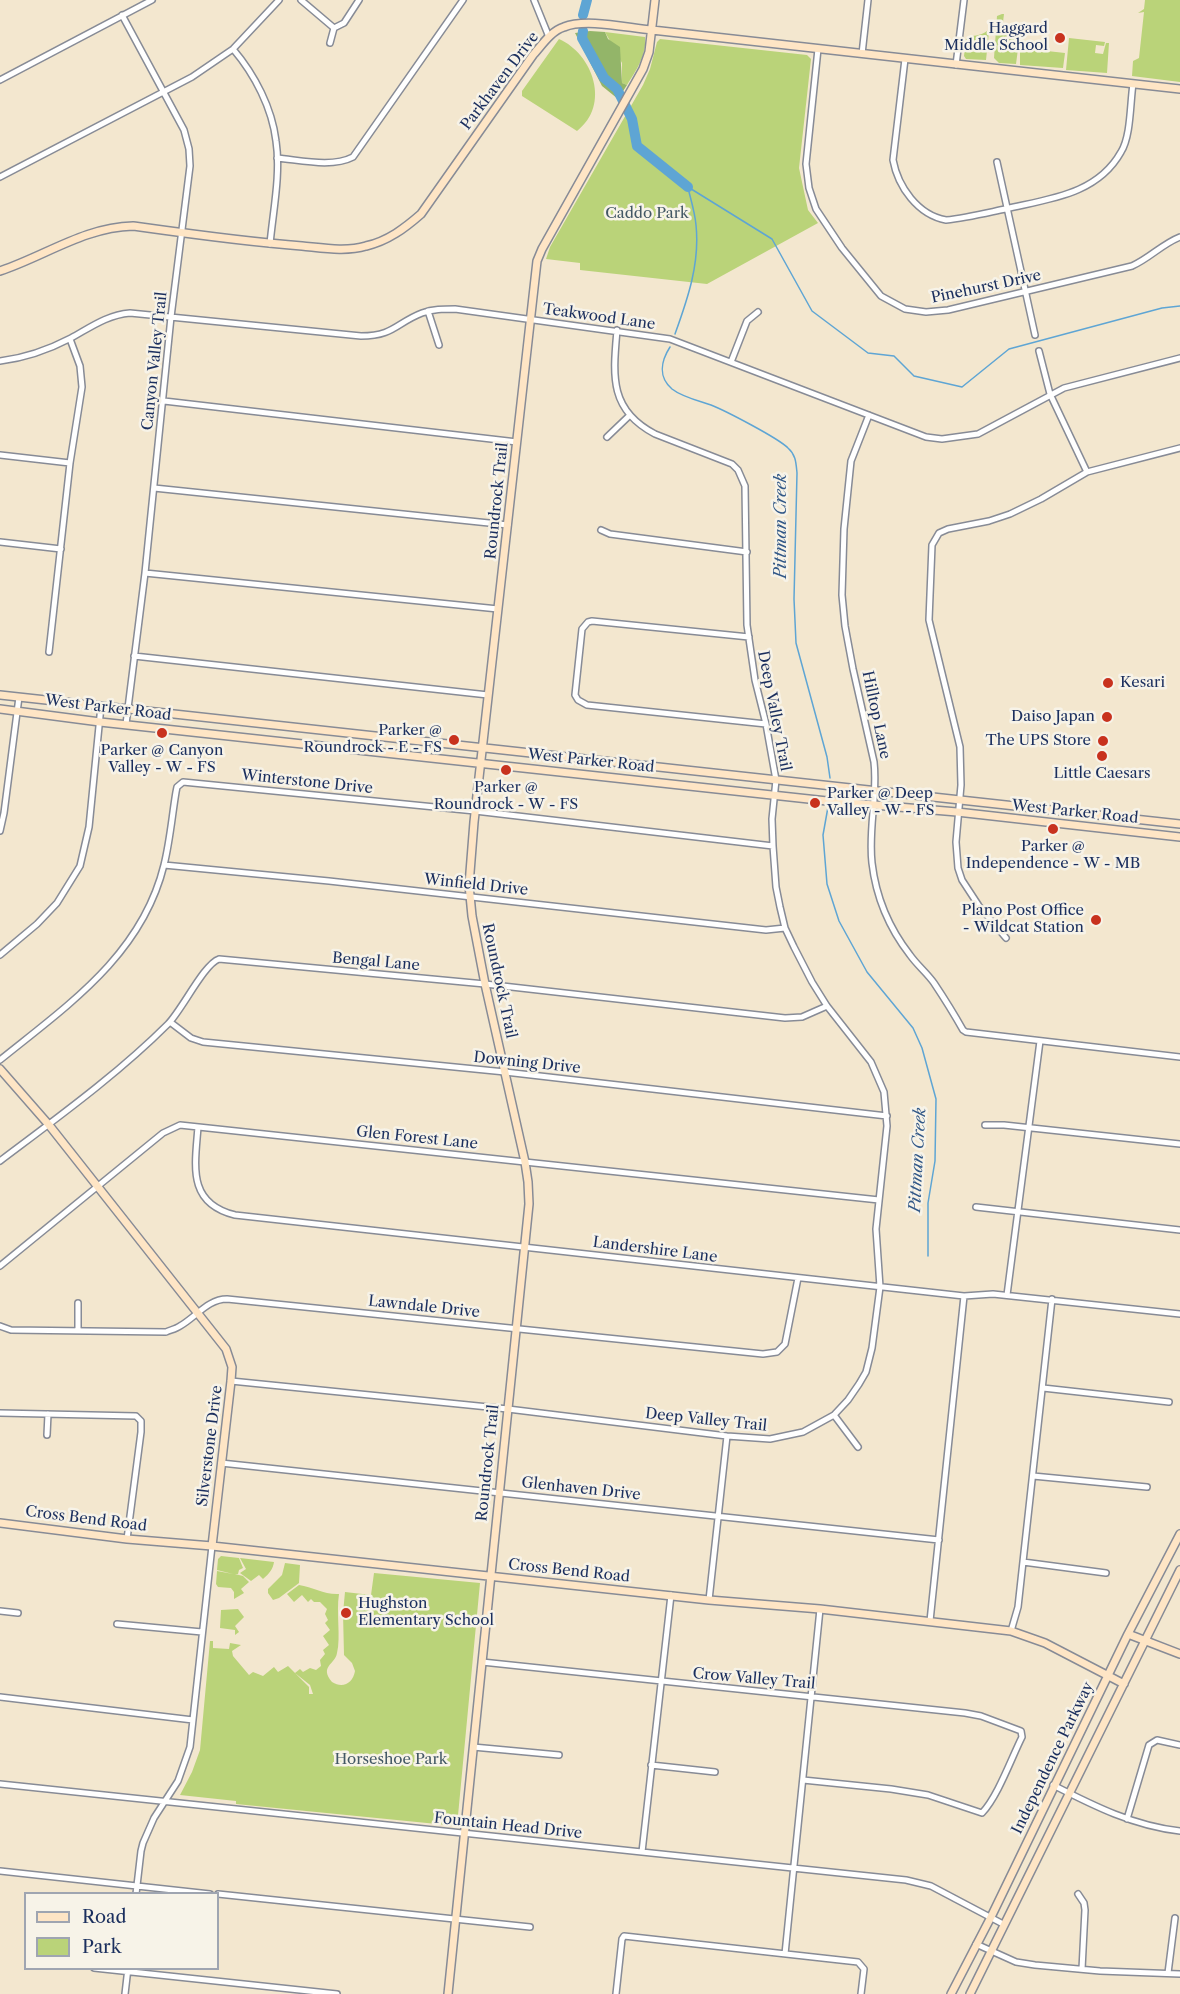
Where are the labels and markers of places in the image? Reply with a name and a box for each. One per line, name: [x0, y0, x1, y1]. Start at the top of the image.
place label: Haggard Middle School: [944, 20, 1048, 55]
marker: Haggard Middle School: [1053, 31, 1067, 45]
place label: Kesari: [1120, 674, 1165, 692]
marker: Kesari: [1101, 676, 1115, 690]
place label: Daiso Japan: [1011, 708, 1095, 726]
marker: Daiso Japan: [1100, 710, 1114, 724]
place label: Parker @ Roundrock - E - FS: [304, 722, 442, 757]
marker: Parker @ Canyon Valley - W - FS: [155, 726, 169, 740]
place label: The UPS Store: [986, 732, 1091, 750]
marker: Parker @ Roundrock - E - FS: [447, 733, 461, 747]
marker: The UPS Store: [1096, 734, 1110, 748]
place label: Parker @ Canyon Valley - W - FS: [101, 742, 223, 777]
marker: Little Caesars: [1095, 749, 1109, 763]
marker: Parker @ Roundrock - W - FS: [499, 763, 513, 777]
place label: Little Caesars: [1053, 765, 1151, 783]
place label: Parker @ Roundrock - W - FS: [434, 779, 578, 814]
place label: Parker @ Deep Valley - W - FS: [827, 785, 935, 820]
marker: Parker @ Deep Valley - W - FS: [808, 796, 822, 810]
marker: Parker @ Independence - W - MB: [1046, 822, 1060, 836]
place label: Parker @ Independence - W - MB: [966, 838, 1140, 873]
place label: Plano Post Office - Wildcat Station: [962, 902, 1084, 937]
marker: Plano Post Office - Wildcat Station: [1089, 913, 1103, 927]
place label: Hughston Elementary School: [358, 1595, 494, 1630]
marker: Hughston Elementary School: [339, 1606, 353, 1620]

